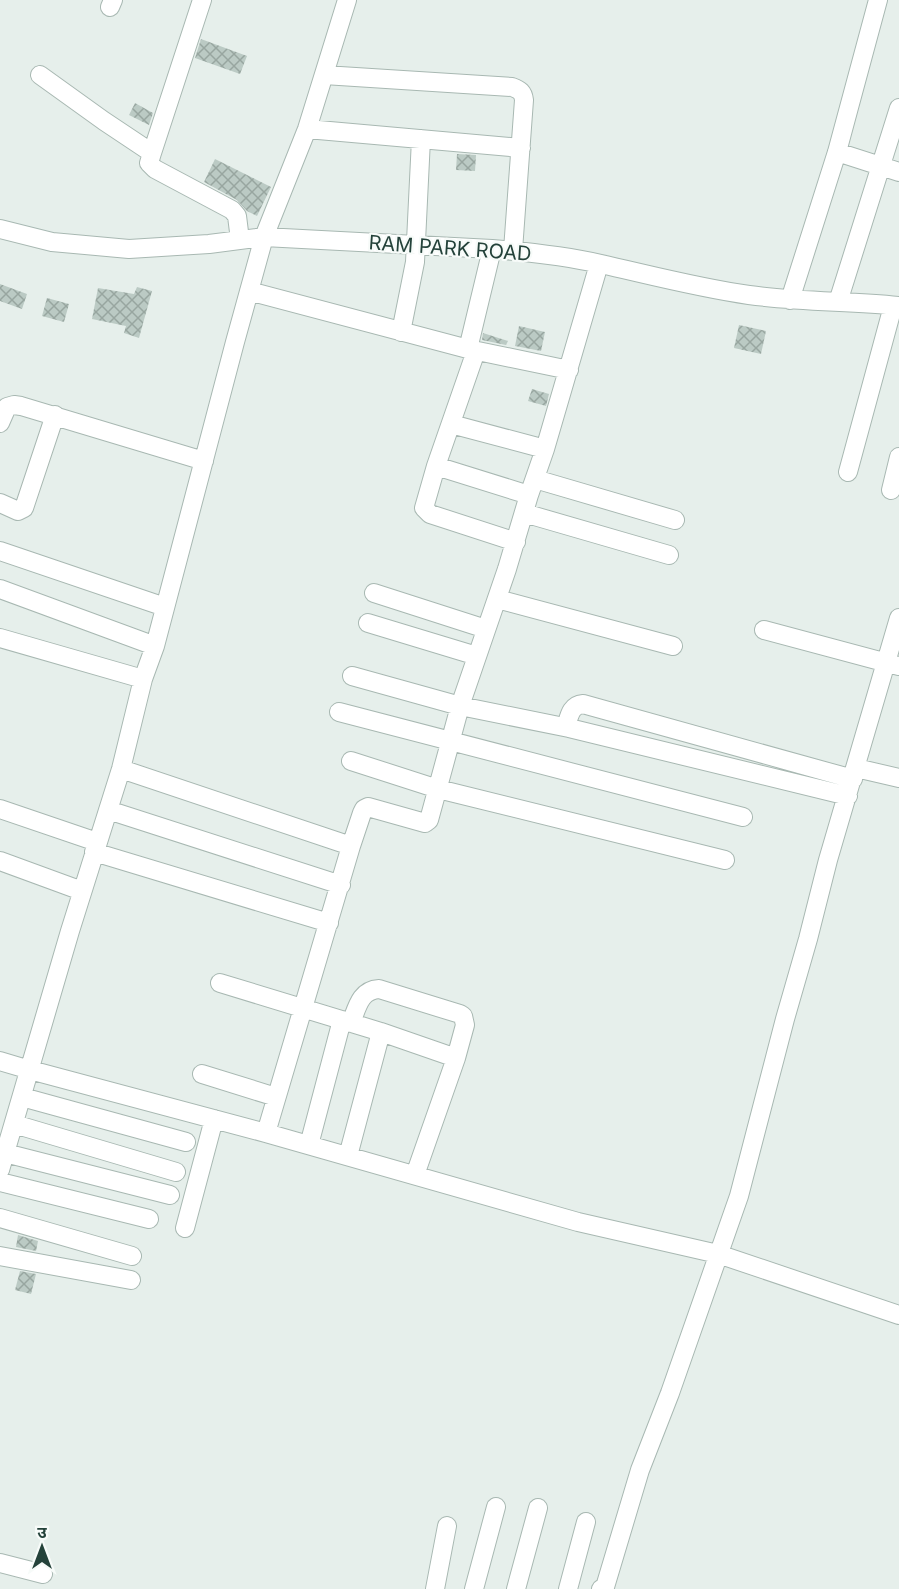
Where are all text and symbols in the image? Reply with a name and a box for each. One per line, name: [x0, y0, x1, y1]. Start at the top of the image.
street label: RAM PARK ROAD: [368, 230, 532, 266]
north arrow: [12, 1517, 72, 1577]
text: उ: [37, 1522, 47, 1542]

